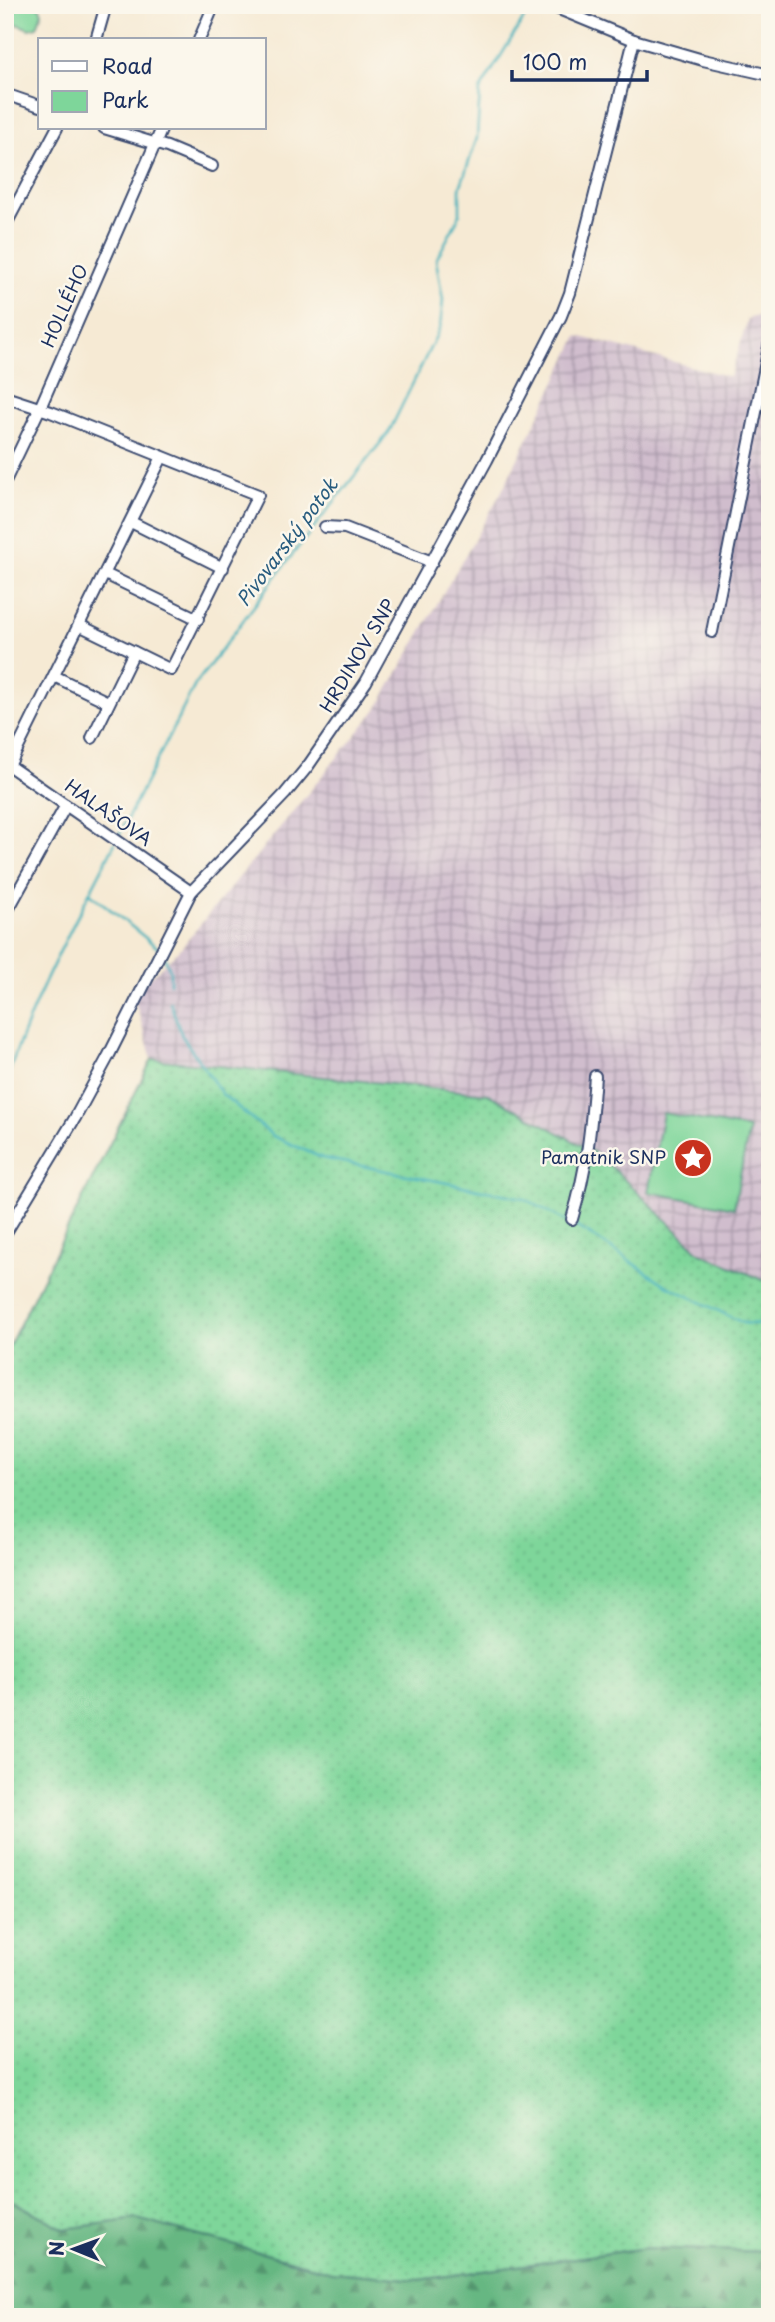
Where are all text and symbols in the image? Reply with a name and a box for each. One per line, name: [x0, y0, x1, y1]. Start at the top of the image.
legend: [38, 38, 266, 130]
scale bar: [512, 38, 647, 82]
text: 100 m: [523, 45, 587, 77]
text: Road: [102, 49, 153, 81]
text: Park: [102, 83, 149, 115]
street label: HOLLÉHO: [33, 259, 94, 351]
water label: Pivovarský potok: [229, 471, 344, 611]
street label: HRDINOV SNP: [312, 593, 401, 717]
street label: HALAŠOVA: [60, 772, 158, 852]
place icon: Pamatnik SNP: [672, 1137, 714, 1179]
place label: Pamatnik SNP: [541, 1143, 666, 1170]
north arrow: [38, 2214, 108, 2284]
text: N: [42, 2241, 70, 2256]

